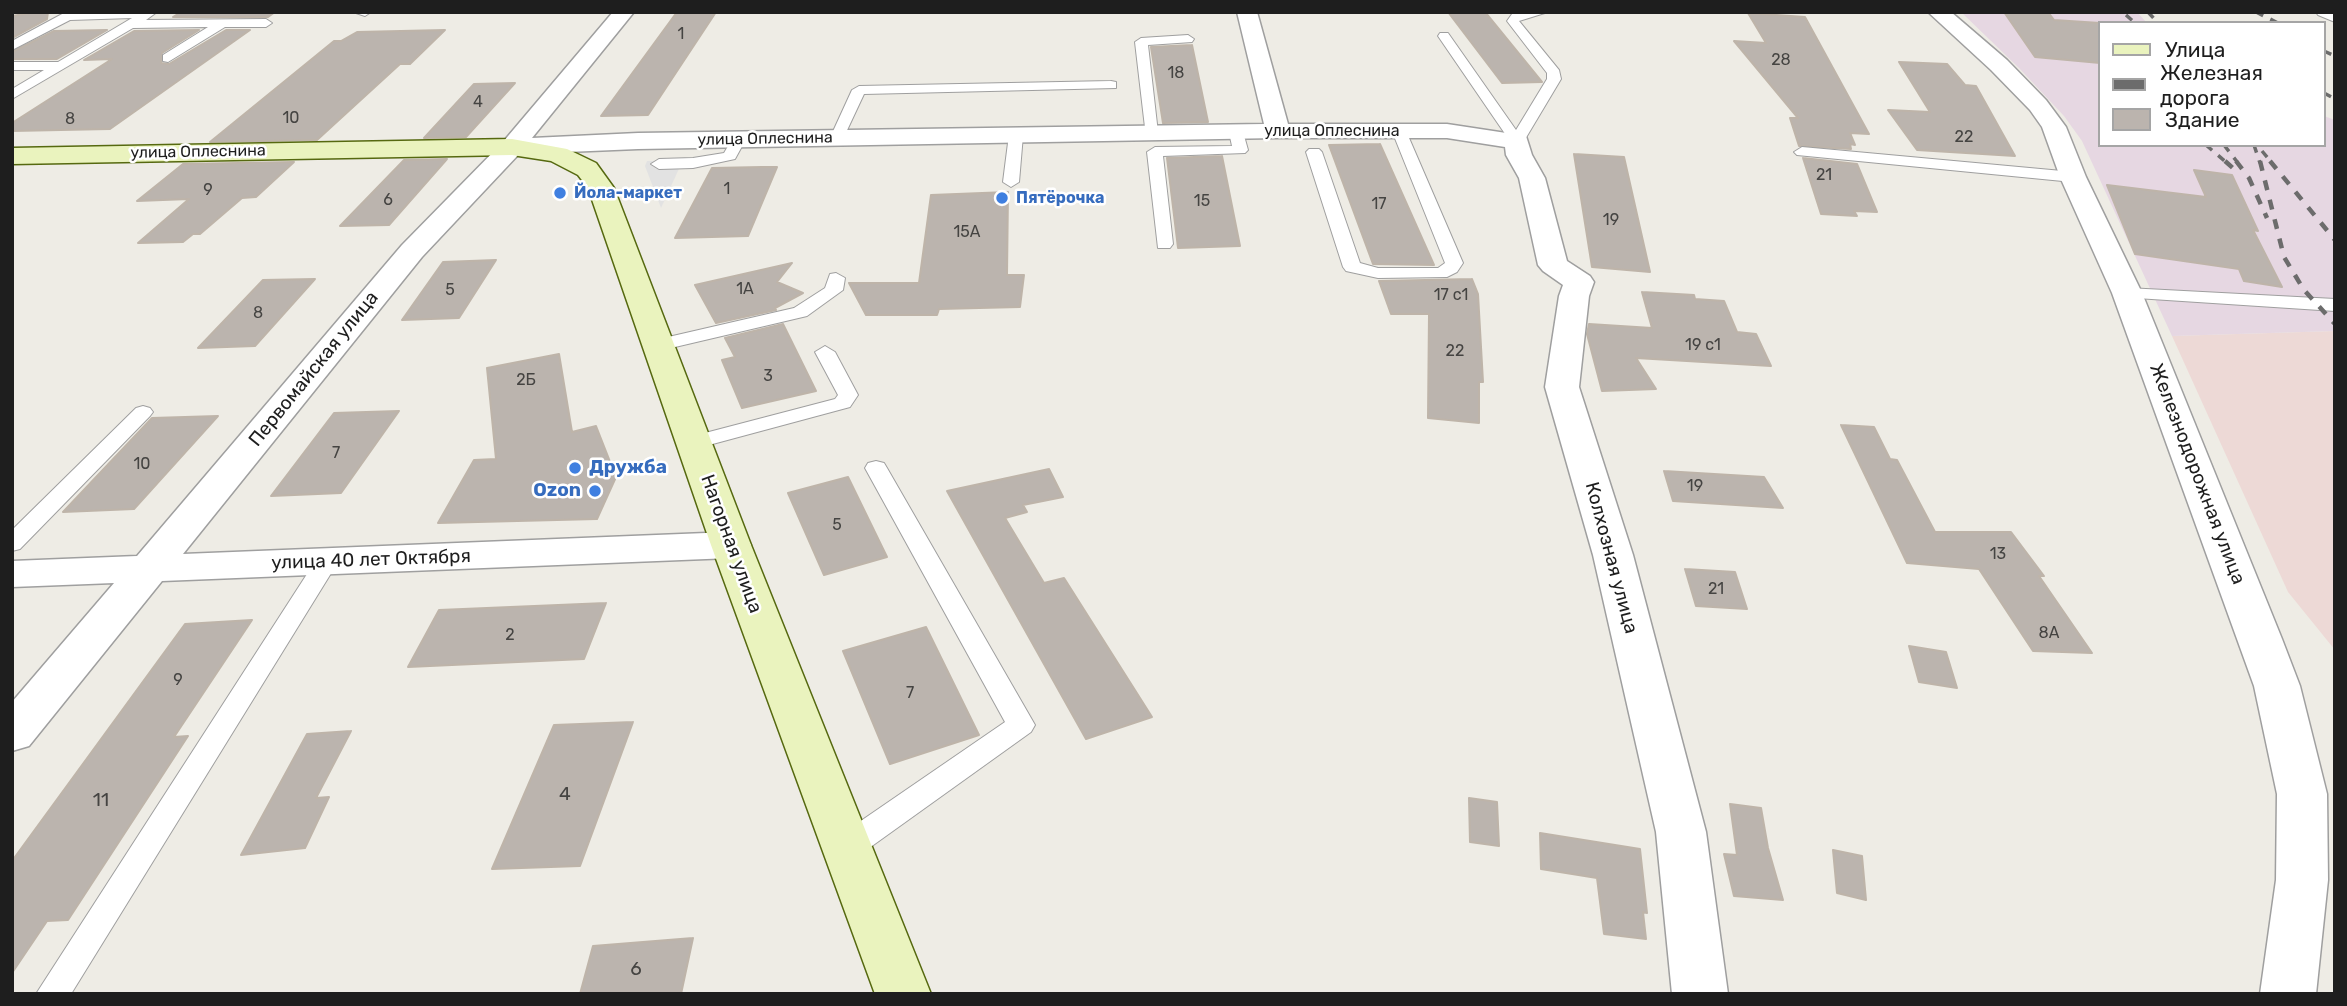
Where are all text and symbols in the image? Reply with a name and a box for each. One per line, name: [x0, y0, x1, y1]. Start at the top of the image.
legend: [2098, 21, 2326, 147]
house number: 1: [678, 24, 684, 44]
text: Улица: [2165, 37, 2225, 62]
house number: 28: [1771, 50, 1791, 70]
text: Железная дорога: [2160, 60, 2263, 110]
house number: 18: [1167, 63, 1185, 83]
house number: 4: [473, 92, 483, 112]
text: Здание: [2165, 107, 2240, 132]
house number: 10: [282, 108, 300, 128]
house number: 8: [65, 109, 75, 129]
street label: улица Оплеснина: [1264, 121, 1400, 141]
house number: 22: [1955, 127, 1973, 147]
street label: улица Оплеснина: [697, 128, 833, 150]
street label: улица Оплеснина: [130, 141, 266, 163]
house number: 21: [1816, 165, 1832, 185]
house number: 1: [724, 179, 730, 199]
house number: 9: [203, 180, 213, 200]
place label: Йола-маркет: [574, 183, 682, 203]
marker: Йола-маркет: [552, 185, 568, 201]
place label: Пятёрочка: [1016, 188, 1105, 208]
house number: 6: [383, 190, 393, 210]
marker: Пятёрочка: [994, 190, 1010, 206]
house number: 15: [1194, 191, 1210, 211]
house number: 17: [1371, 194, 1387, 214]
house number: 19: [1603, 210, 1619, 230]
house number: 15А: [953, 222, 981, 242]
house number: 1А: [736, 279, 754, 299]
house number: 5: [445, 280, 455, 300]
house number: 17 с1: [1434, 285, 1468, 305]
street label: Первомайская улица: [244, 287, 384, 451]
house number: 8: [253, 303, 263, 323]
house number: 19 с1: [1685, 335, 1721, 355]
house number: 22: [1446, 341, 1464, 361]
street label: Железнодорожная улица: [2144, 360, 2250, 588]
house number: 3: [763, 366, 773, 386]
house number: 2Б: [516, 370, 536, 390]
house number: 7: [332, 443, 340, 463]
house number: 10: [133, 454, 151, 474]
place label: Дружба: [589, 457, 667, 479]
marker: Дружба: [567, 460, 583, 476]
street label: Нагорная улица: [695, 472, 767, 616]
house number: 19: [1687, 476, 1703, 496]
place label: Ozon: [533, 480, 581, 502]
street label: Колхозная улица: [1580, 480, 1642, 636]
marker: Ozon: [587, 483, 603, 499]
house number: 5: [832, 515, 842, 535]
house number: 13: [1990, 544, 2006, 564]
street label: улица 40 лет Октября: [271, 545, 471, 575]
house number: 21: [1708, 579, 1724, 599]
house number: 8А: [2039, 623, 2059, 643]
house number: 2: [505, 625, 515, 645]
house number: 9: [173, 670, 183, 690]
house number: 7: [906, 683, 914, 703]
house number: 4: [559, 784, 571, 806]
house number: 11: [93, 790, 109, 812]
house number: 6: [630, 959, 642, 981]

